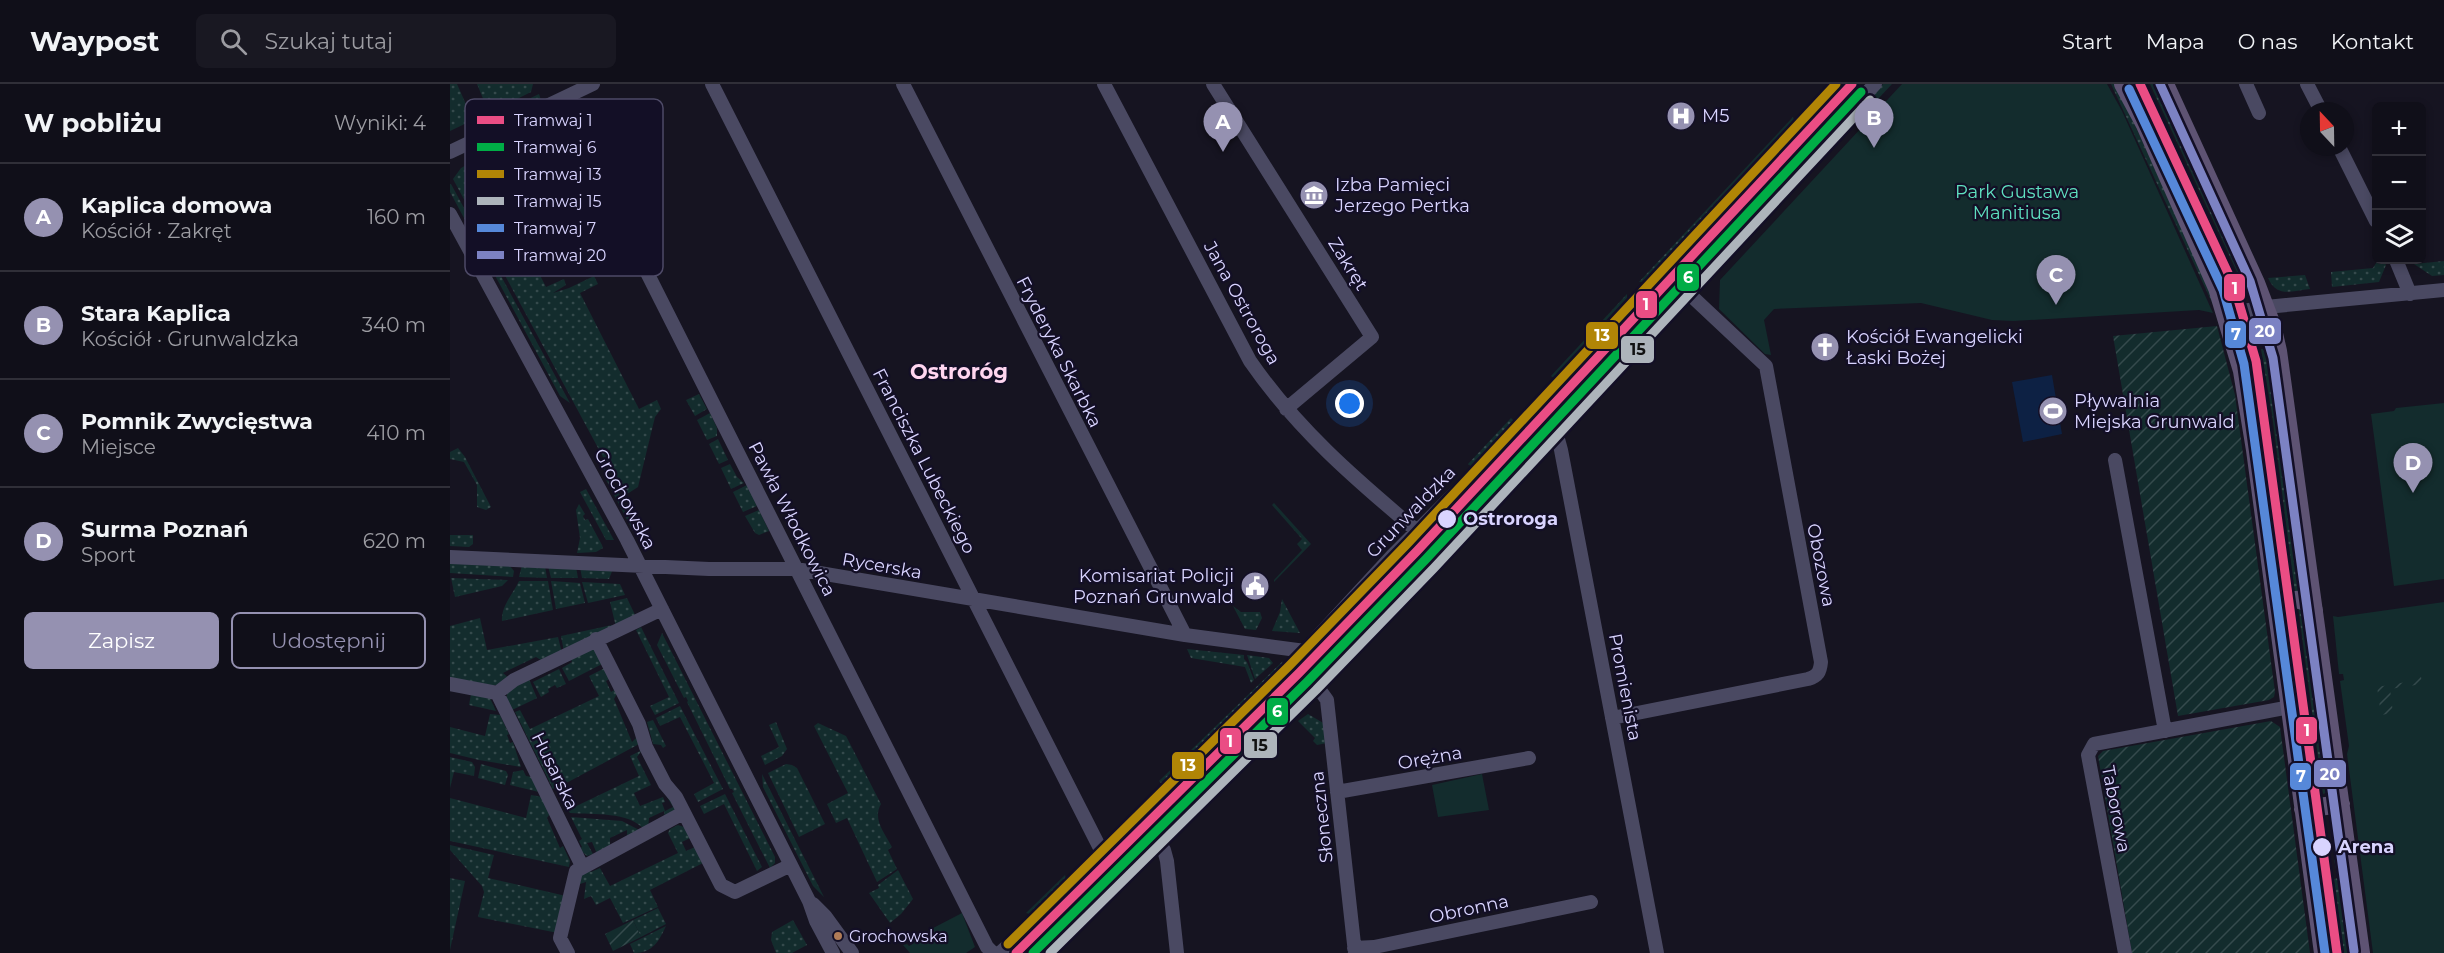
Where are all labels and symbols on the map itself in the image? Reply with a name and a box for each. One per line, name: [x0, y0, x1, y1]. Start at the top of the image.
pin: B: [1854, 98, 1894, 148]
legend: [465, 99, 663, 276]
hospital icon: M5: [1665, 100, 1697, 132]
north arrow: [2300, 102, 2354, 156]
pin: A: [1204, 103, 1242, 152]
place label: M5: [1702, 105, 1729, 127]
text: Tramwaj 1: [514, 111, 593, 130]
text: Tramwaj 6: [514, 138, 597, 157]
text: Tramwaj 13: [514, 165, 602, 184]
place label: Izba Pamięci Jerzego Pertka: [1334, 174, 1470, 217]
museum icon: Izba Pamięci Jerzego Pertka: [1298, 179, 1330, 211]
park label: Park Gustawa Manitiusa: [1955, 181, 2079, 224]
text: Tramwaj 15: [514, 192, 602, 211]
text: Tramwaj 7: [514, 219, 596, 238]
street label: Zakręt: [1323, 234, 1373, 294]
street label: Jana Ostroroga: [1198, 237, 1285, 369]
text: Tramwaj 20: [514, 246, 606, 265]
pin: C: [2036, 256, 2076, 305]
line badge: 6: [1676, 263, 1700, 292]
text: 6: [1683, 268, 1693, 287]
street label: Fryderyka Skarbka: [1011, 273, 1107, 431]
line badge: 1: [2223, 273, 2246, 302]
text: 1: [2232, 279, 2238, 298]
line badge: 1: [1635, 290, 1658, 319]
text: 1: [1643, 295, 1649, 314]
line badge: 20: [2248, 317, 2282, 345]
line badge: 7: [2224, 320, 2247, 349]
line badge: 13: [1585, 321, 1619, 350]
text: 20: [2255, 322, 2275, 341]
text: 7: [2231, 325, 2241, 344]
text: 13: [1594, 326, 1610, 345]
place label: Kościół Ewangelicki Łaski Bożej: [1846, 326, 2023, 369]
church icon: Kościół Ewangelicki Łaski Bożej: [1809, 331, 1841, 363]
line badge: 15: [1620, 335, 1655, 364]
text: 15: [1630, 340, 1646, 359]
district label: Ostroróg: [910, 359, 1008, 384]
street label: Franciszka Lubeckiego: [868, 365, 980, 557]
your location: [1335, 389, 1364, 418]
place label: Pływalnia Miejska Grunwald: [2074, 390, 2235, 433]
sports icon: Pływalnia Miejska Grunwald: [2037, 395, 2069, 427]
street label: Pawła Włodkowica: [744, 438, 840, 600]
pin: D: [2394, 444, 2432, 493]
street label: Grochowska: [589, 445, 661, 553]
street label: Grunwaldzka: [1362, 462, 1460, 562]
marker: Ostroroga: [1436, 508, 1458, 530]
place label: Ostroroga: [1463, 508, 1558, 530]
street label: Obozowa: [1802, 521, 1840, 609]
street label: Rycerska: [840, 548, 924, 584]
place label: Komisariat Policji Poznań Grunwald: [1073, 565, 1234, 608]
public building icon: Komisariat Policji Poznań Grunwald: [1239, 570, 1271, 602]
street label: Promienista: [1604, 631, 1646, 743]
line badge: 6: [1266, 697, 1289, 726]
text: 6: [1272, 702, 1282, 721]
line badge: 1: [2295, 716, 2318, 745]
text: 1: [2304, 721, 2310, 740]
line badge: 1: [1219, 727, 1242, 755]
street label: Husarska: [527, 729, 583, 813]
line badge: 15: [1243, 731, 1278, 759]
text: 1: [1227, 732, 1233, 751]
text: 15: [1252, 736, 1268, 755]
street label: Orężna: [1396, 742, 1464, 774]
line badge: 13: [1171, 751, 1205, 780]
text: 13: [1180, 756, 1196, 775]
line badge: 20: [2313, 759, 2347, 788]
line badge: 7: [2289, 762, 2312, 791]
street label: Taborowa: [2097, 764, 2135, 854]
text: 20: [2320, 765, 2340, 784]
text: 7: [2296, 767, 2306, 786]
street label: Słoneczna: [1306, 770, 1338, 864]
marker: Arena: [2311, 836, 2333, 858]
place label: Arena: [2337, 836, 2394, 858]
street label: Obronna: [1427, 890, 1511, 928]
place label: Grochowska: [849, 927, 948, 946]
marker: Grochowska: [832, 930, 844, 942]

